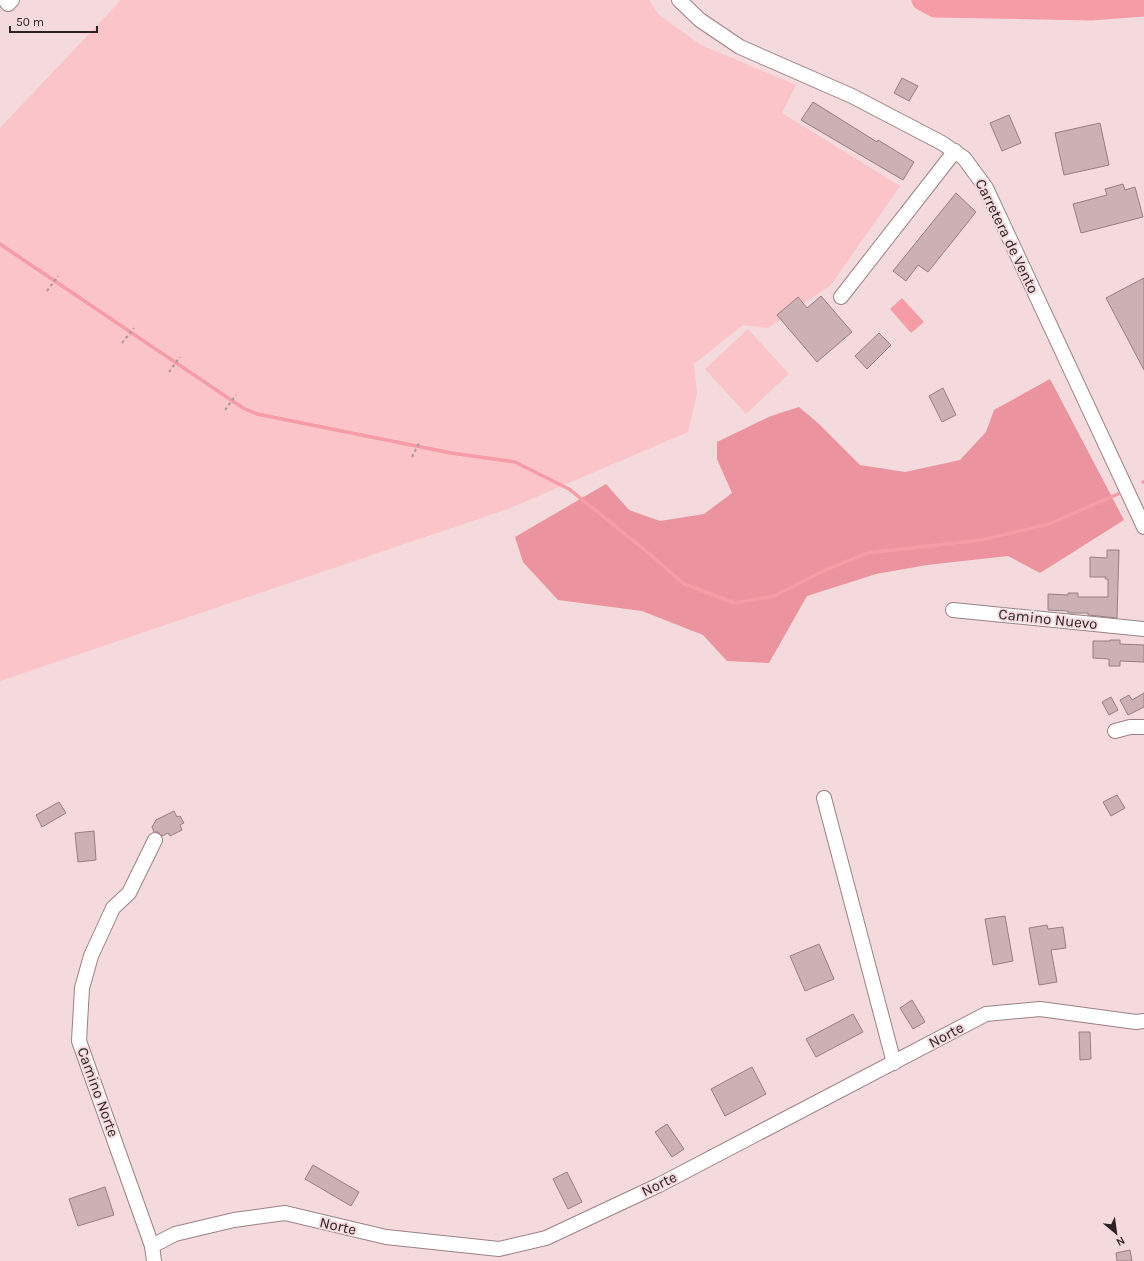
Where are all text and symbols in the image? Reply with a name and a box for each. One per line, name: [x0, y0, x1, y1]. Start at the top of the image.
scale bar: [10, 8, 97, 34]
text: 50 m: [16, 15, 44, 29]
street label: Carretera de Vento: [971, 176, 1043, 296]
street label: Camino Nuevo: [998, 605, 1098, 633]
street label: Norte: [925, 1018, 967, 1052]
street label: Camino Norte: [73, 1045, 123, 1139]
street label: Norte: [638, 1168, 680, 1200]
street label: Norte: [318, 1213, 358, 1239]
north arrow: [1096, 1213, 1136, 1253]
text: N: [1114, 1234, 1127, 1249]

